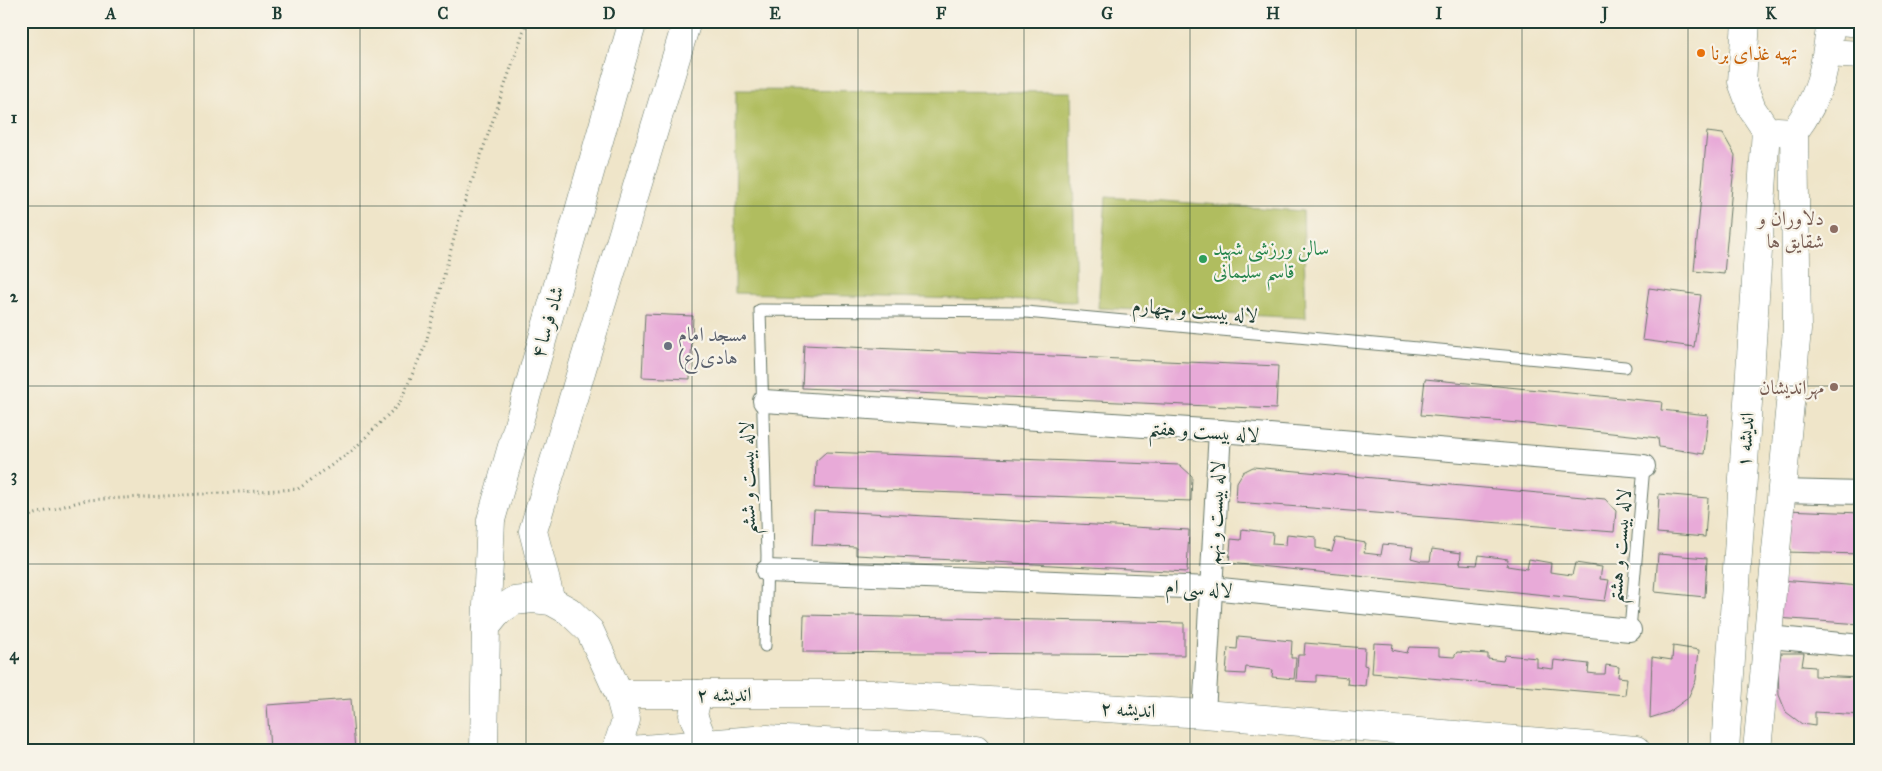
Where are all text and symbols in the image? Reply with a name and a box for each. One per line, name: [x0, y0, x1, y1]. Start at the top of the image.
text: A: [105, 4, 117, 23]
text: B: [272, 4, 282, 23]
text: C: [438, 4, 449, 23]
text: D: [603, 4, 616, 23]
text: E: [769, 4, 781, 23]
text: F: [936, 4, 947, 23]
text: G: [1101, 4, 1113, 23]
text: H: [1266, 4, 1280, 23]
text: I: [1436, 4, 1443, 23]
text: J: [1600, 4, 1609, 24]
text: K: [1765, 4, 1777, 23]
place label: تهیه غذای برنا: [1711, 41, 1797, 66]
marker: تهیه غذای برنا: [1695, 47, 1707, 59]
text: 1: [11, 108, 18, 127]
place label: دلاوران و شقایق ها: [1756, 206, 1824, 254]
marker: دلاوران و شقایق ها: [1828, 223, 1840, 235]
place label: سالن ورزشی شهید قاسم سلیمانی: [1213, 236, 1329, 291]
marker: سالن ورزشی شهید قاسم سلیمانی: [1197, 253, 1209, 265]
street label: شاد فرسا ۴: [525, 283, 570, 361]
text: 2: [10, 287, 19, 306]
street label: لاله بیست و چهارم: [1131, 293, 1259, 333]
place label: مسجد امام هادی(ع): [678, 322, 747, 375]
marker: مسجد امام هادی(ع): [662, 340, 674, 352]
place label: مهراندیشان: [1759, 375, 1824, 400]
marker: مهراندیشان: [1828, 381, 1840, 393]
street label: اندیشه ۱: [1731, 412, 1759, 468]
street label: لاله بیست و هفتم: [1147, 415, 1260, 455]
street label: لاله بیست و ششم: [734, 421, 768, 535]
street label: لاله بیست و نهم: [1200, 460, 1237, 566]
text: 3: [11, 466, 17, 486]
street label: لاله بیست و هشتم: [1602, 488, 1644, 605]
street label: لاله سی ام: [1164, 574, 1233, 608]
text: 4: [10, 645, 20, 665]
street label: اندیشه ۲: [696, 682, 752, 706]
street label: اندیشه ۲: [1100, 696, 1156, 722]

